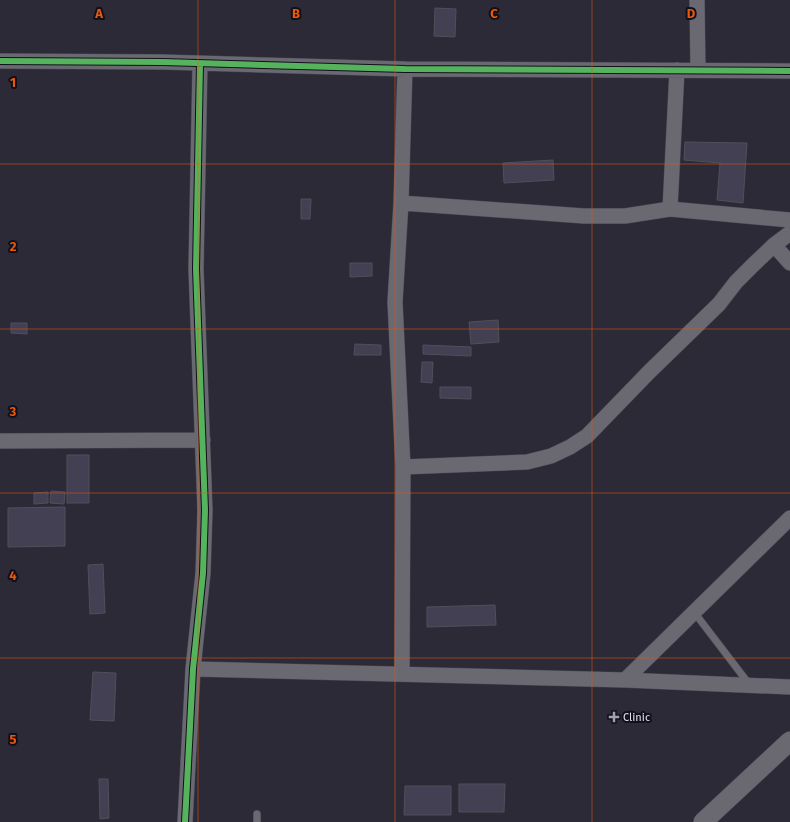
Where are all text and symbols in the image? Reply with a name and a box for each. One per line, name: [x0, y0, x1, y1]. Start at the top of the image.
text: A: [94, 6, 103, 21]
text: B: [292, 6, 300, 21]
text: C: [490, 6, 498, 21]
text: D: [687, 6, 696, 21]
text: 1: [10, 75, 16, 90]
text: 2: [10, 239, 17, 254]
text: 3: [9, 404, 17, 419]
text: 4: [9, 568, 17, 583]
marker: Clinic: [608, 711, 620, 723]
place label: Clinic: [623, 711, 650, 724]
text: 5: [10, 732, 17, 747]

